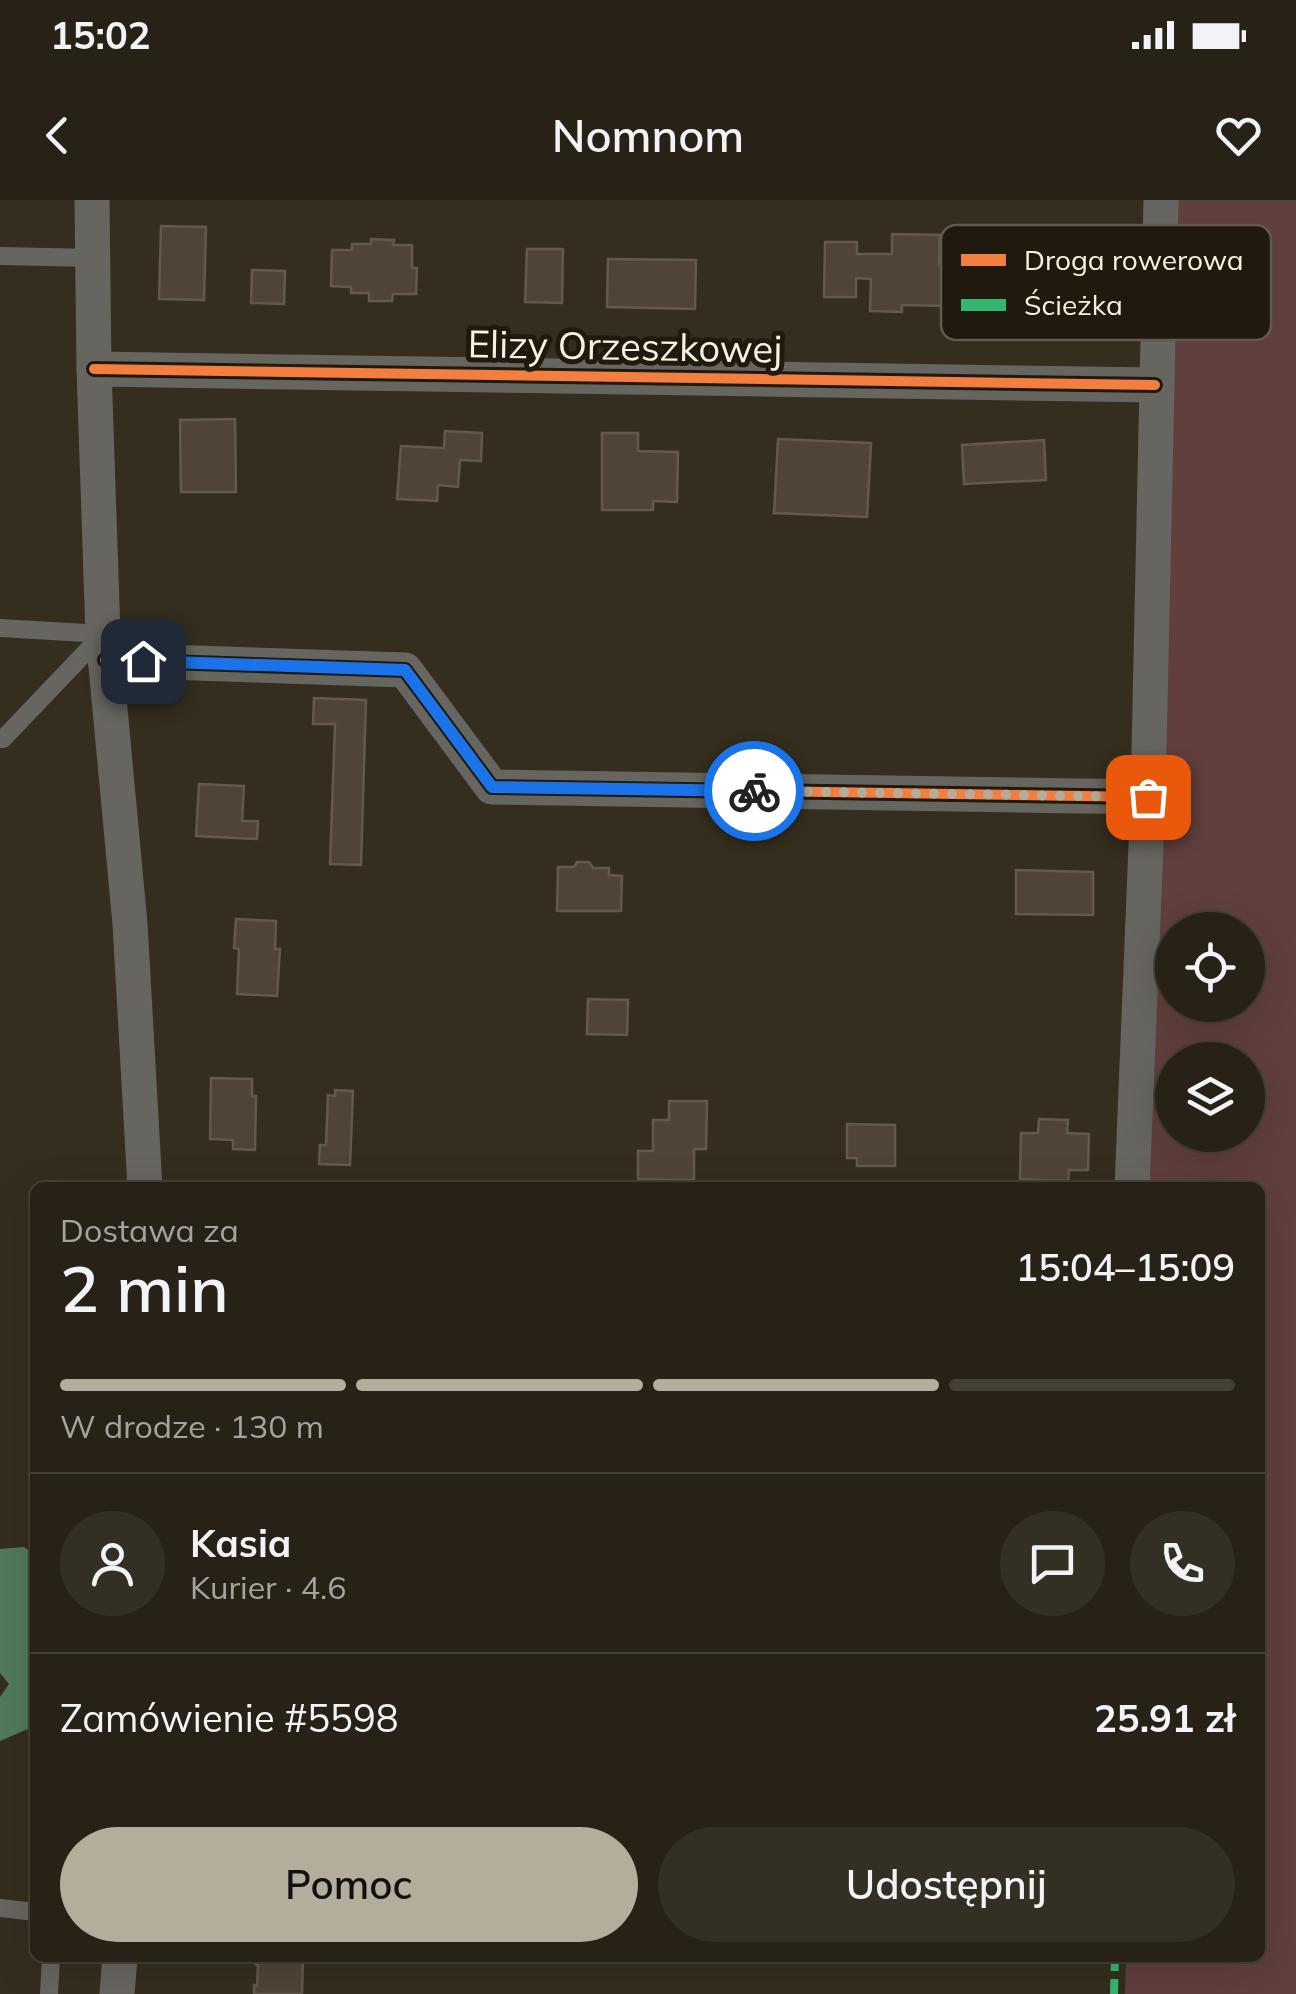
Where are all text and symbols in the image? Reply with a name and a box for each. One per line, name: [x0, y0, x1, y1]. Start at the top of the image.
text: 15:02: [50, 11, 151, 59]
text: Nomnom: [552, 107, 744, 163]
icon: back: [30, 108, 85, 163]
icon: heart: [1211, 108, 1266, 163]
legend: [941, 225, 1271, 340]
text: Droga rowerowa: [1024, 242, 1244, 277]
text: Ścieżka: [1024, 287, 1123, 322]
street label: Elizy Orzeszkowej: [467, 319, 783, 373]
pin: [101, 619, 186, 704]
icon: home: [116, 634, 171, 689]
courier: [704, 741, 804, 841]
pin: [1106, 755, 1191, 840]
icon: bike: [727, 764, 782, 819]
icon: bag: [1121, 770, 1176, 825]
map controls: [1155, 912, 1265, 1152]
button: locate: [1155, 912, 1265, 1022]
button: layers: [1155, 1042, 1265, 1152]
text: Dostawa za: [60, 1210, 239, 1250]
text: 15:04–15:09: [1015, 1243, 1235, 1291]
text: 2 min: [60, 1247, 229, 1328]
text: W drodze · 130 m: [60, 1406, 324, 1446]
button: person: [60, 1511, 165, 1616]
button: chat: [1000, 1511, 1105, 1616]
button: phone: [1130, 1511, 1235, 1616]
text: Kasia: [190, 1519, 291, 1567]
text: Kurier · 4.6: [190, 1567, 346, 1607]
text: Zamówienie #5598: [60, 1694, 399, 1742]
text: 25.91 zł: [1094, 1694, 1235, 1742]
button: Pomoc: [60, 1827, 638, 1942]
button: Udostępnij: [658, 1827, 1235, 1942]

